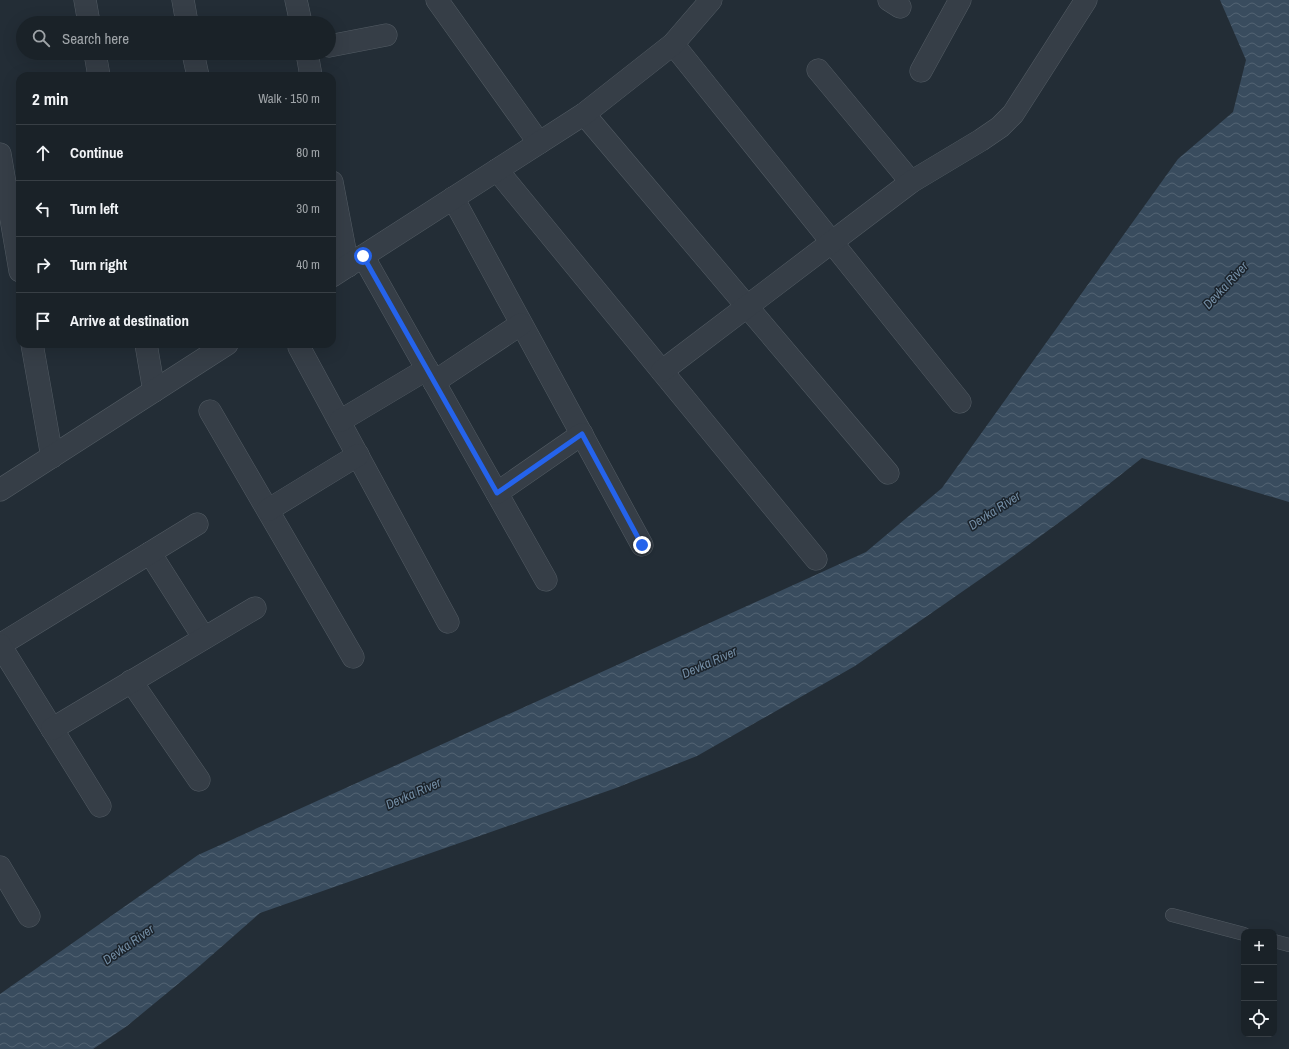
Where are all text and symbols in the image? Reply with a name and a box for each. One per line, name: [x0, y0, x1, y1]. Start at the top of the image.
search box: [16, 16, 336, 60]
icon: search: [30, 27, 52, 49]
text: Search here: [62, 28, 129, 49]
text: 2 min: [32, 87, 68, 110]
text: Walk · 150 m: [258, 90, 320, 107]
icon: ahead: [32, 142, 54, 164]
text: Continue: [70, 142, 123, 163]
text: 80 m: [296, 144, 320, 161]
icon: left: [32, 198, 54, 220]
text: Turn left: [70, 198, 118, 219]
text: 30 m: [296, 200, 320, 217]
route start: [354, 247, 372, 265]
icon: right: [32, 254, 54, 276]
text: Turn right: [70, 254, 127, 275]
text: 40 m: [296, 256, 320, 273]
water label: Devka River: [1199, 258, 1252, 313]
icon: arrive: [32, 310, 54, 332]
text: Arrive at destination: [70, 310, 189, 331]
water label: Devka River: [965, 487, 1024, 534]
route end: [633, 536, 651, 554]
water label: Devka River: [679, 643, 740, 682]
water label: Devka River: [383, 774, 444, 813]
water label: Devka River: [99, 920, 158, 968]
map controls: [1241, 929, 1277, 1037]
button: +: [1241, 929, 1277, 965]
button: −: [1241, 965, 1277, 1001]
button: locate: [1241, 1001, 1277, 1037]

